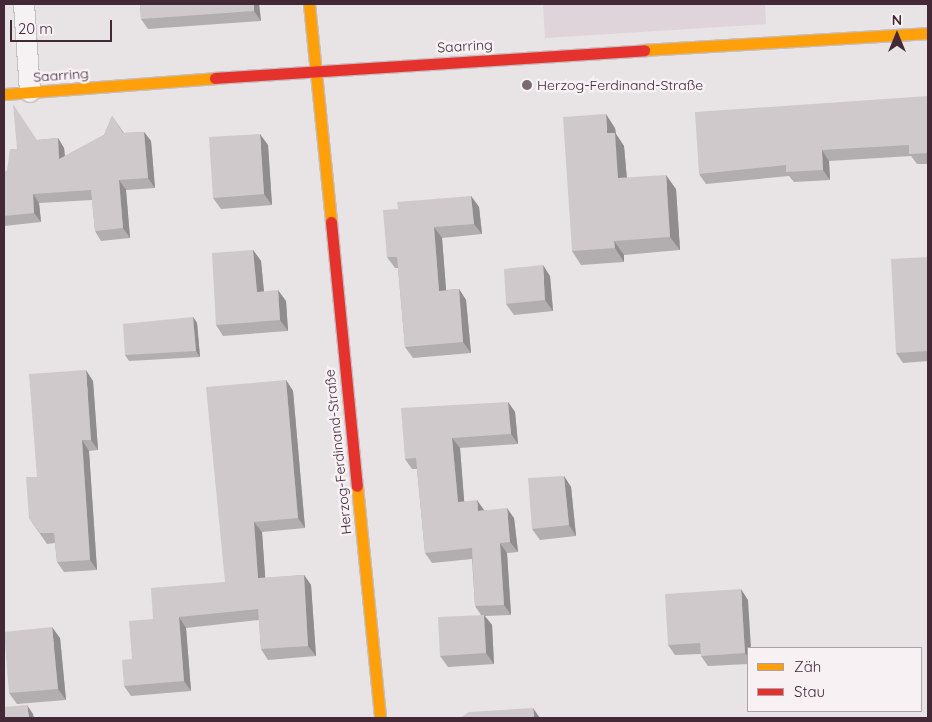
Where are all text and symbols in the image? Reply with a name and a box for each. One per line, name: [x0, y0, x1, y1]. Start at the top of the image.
scale bar: [12, 10, 115, 42]
north arrow: [872, 10, 922, 60]
text: N: [892, 11, 902, 29]
text: 20 m: [18, 19, 53, 38]
street label: Saarring: [437, 36, 493, 56]
street label: Saarring: [33, 65, 89, 85]
place label: Herzog-Ferdinand-Straße: [537, 77, 703, 93]
marker: Herzog-Ferdinand-Straße: [521, 79, 533, 91]
street label: Herzog-Ferdinand-Straße: [321, 369, 355, 535]
legend: [747, 647, 922, 712]
text: Zäh: [794, 657, 821, 676]
text: Stau: [794, 682, 825, 701]

